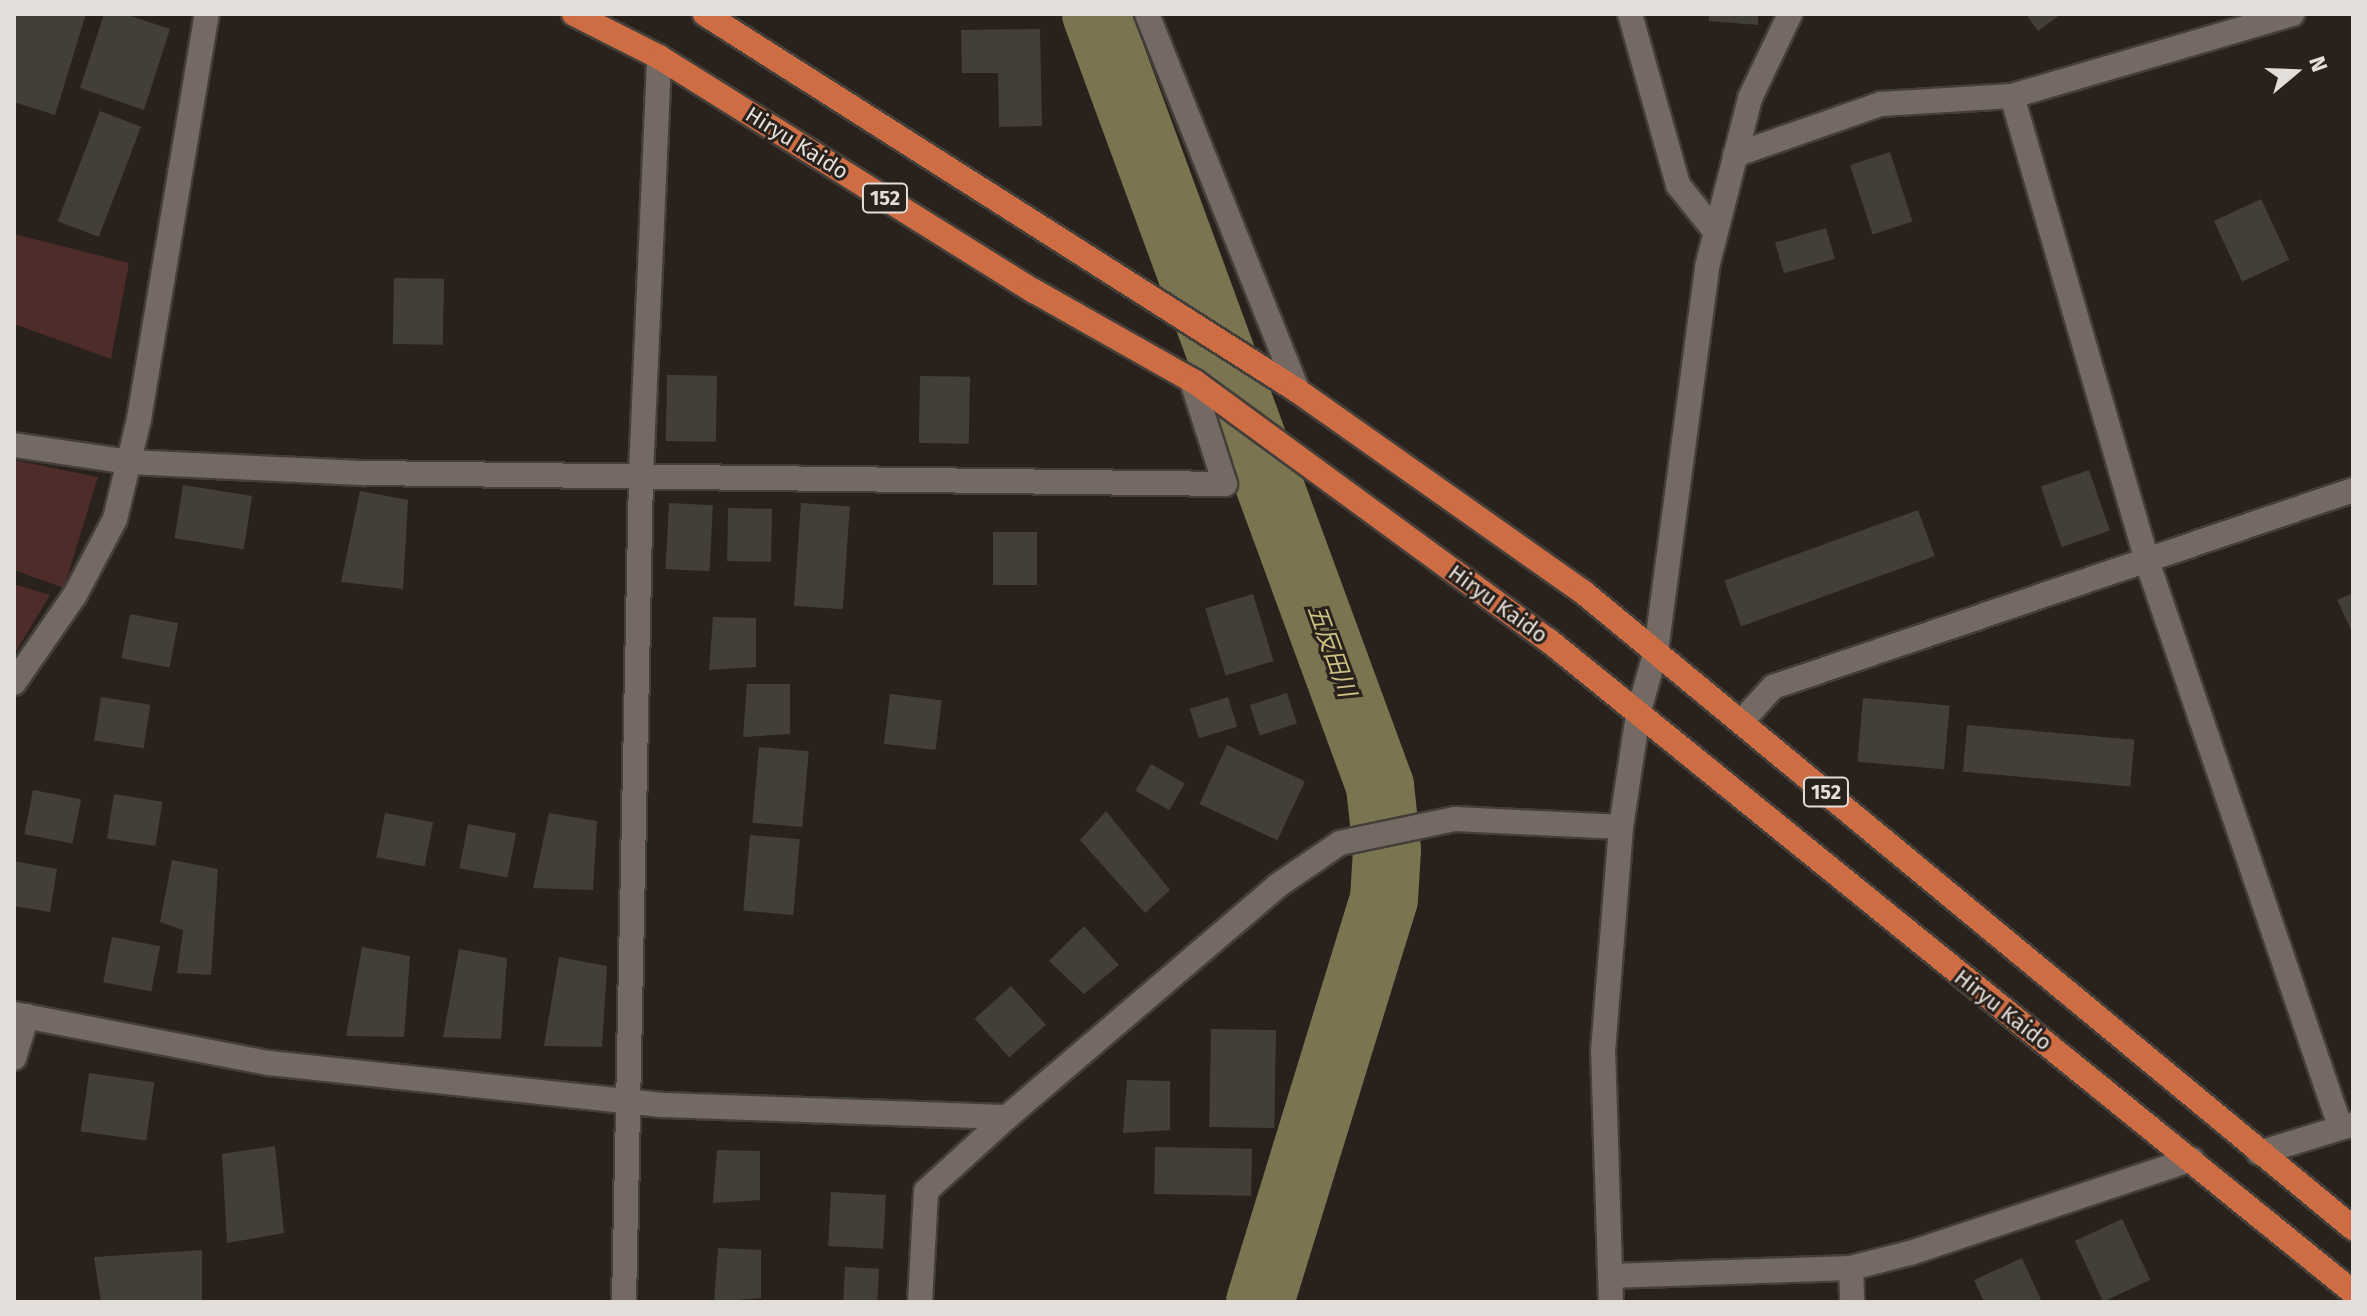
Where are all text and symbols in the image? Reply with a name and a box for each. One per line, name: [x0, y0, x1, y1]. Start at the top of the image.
north arrow: [2255, 32, 2335, 112]
text: N: [2303, 53, 2333, 75]
street label: Hiryu Kaido: [741, 101, 853, 185]
road number: 152: [861, 182, 909, 214]
street label: Hiryu Kaido: [1443, 559, 1553, 649]
water label: 五反田川: [1301, 601, 1361, 701]
road number: 152: [1802, 776, 1850, 808]
street label: Hiryu Kaido: [1949, 964, 2057, 1056]

